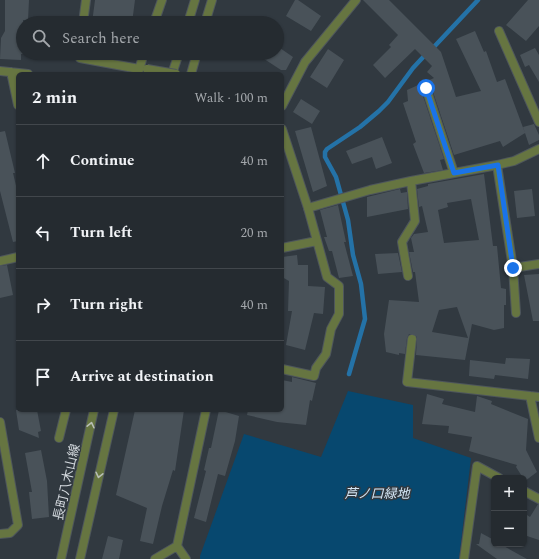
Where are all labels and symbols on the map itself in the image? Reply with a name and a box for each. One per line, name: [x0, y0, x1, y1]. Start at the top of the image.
route start: [417, 79, 435, 97]
route end: [504, 259, 522, 277]
one-way arrow: [86, 422, 95, 429]
street label: 長町八木山線: [48, 442, 85, 522]
one-way arrow: [95, 472, 103, 479]
park label: 芦ノ口緑地: [344, 484, 411, 504]

